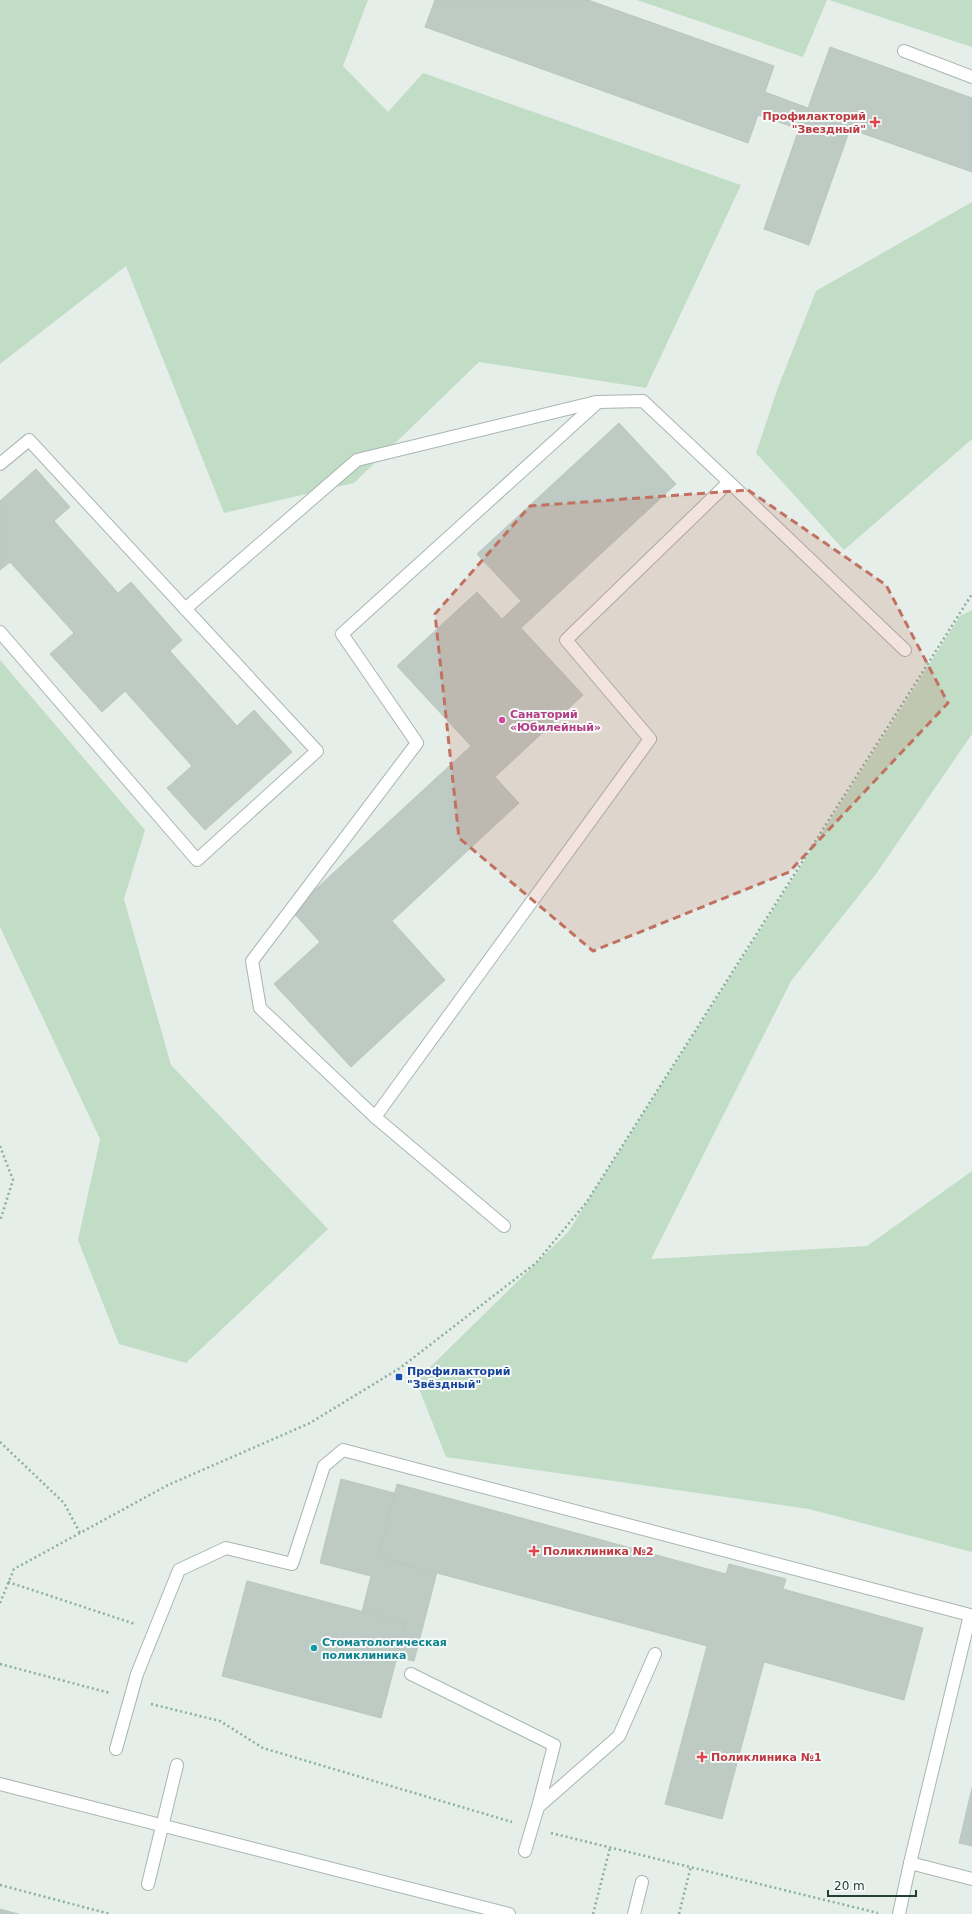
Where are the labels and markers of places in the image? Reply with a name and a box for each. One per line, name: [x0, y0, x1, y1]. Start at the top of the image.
place label: Профилакторий "Звездный": [763, 110, 866, 136]
marker: Профилакторий "Звездный": [869, 116, 881, 128]
place label: Санаторий «Юбилейный»: [510, 708, 601, 734]
marker: Санаторий «Юбилейный»: [497, 715, 507, 725]
place label: Профилакторий "Звёздный": [407, 1365, 510, 1391]
marker: Профилакторий "Звёздный": [394, 1372, 404, 1382]
marker: Поликлиника №2: [528, 1545, 540, 1557]
place label: Поликлиника №2: [543, 1545, 654, 1558]
place label: Стоматологическая поликлиника: [322, 1636, 447, 1662]
marker: Стоматологическая поликлиника: [309, 1643, 319, 1653]
marker: Поликлиника №1: [696, 1751, 708, 1763]
place label: Поликлиника №1: [711, 1751, 822, 1764]

